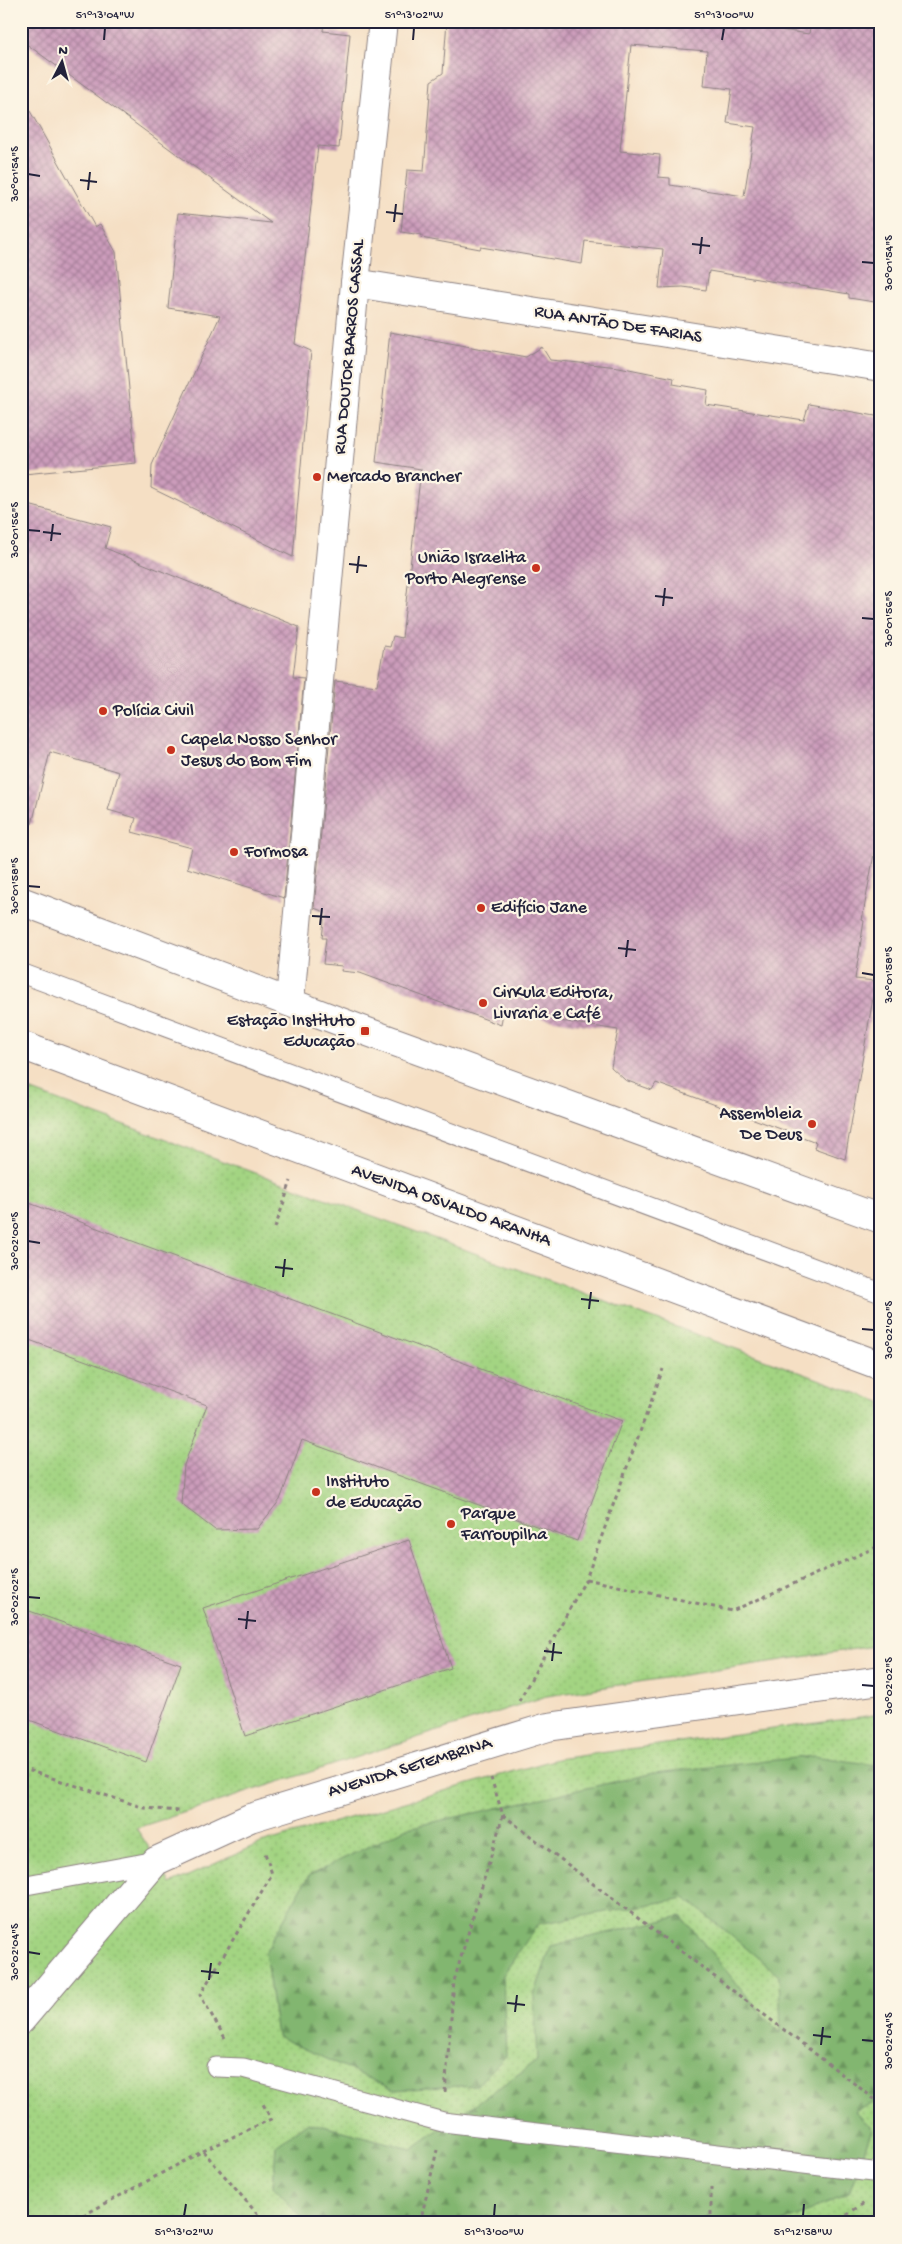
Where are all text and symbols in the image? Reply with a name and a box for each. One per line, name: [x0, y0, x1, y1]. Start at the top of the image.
text: 51°13'04"W: [76, 9, 134, 23]
text: 51°13'02"W: [385, 9, 443, 23]
text: 51°13'00"W: [694, 9, 754, 23]
north arrow: [38, 38, 88, 88]
text: N: [58, 43, 69, 60]
text: 30°01'54"S: [9, 146, 23, 203]
text: 30°01'54"S: [883, 235, 897, 292]
street label: RUA DOUTOR BARROS CASSAL: [330, 237, 370, 455]
street label: RUA ANTÃO DE FARIAS: [533, 301, 704, 349]
place label: Mercado Brancher: [327, 467, 463, 488]
marker: Mercado Brancher: [311, 471, 323, 483]
text: 30°01'56"S: [9, 502, 23, 559]
place label: União Israelita Porto Alegrense: [404, 548, 527, 590]
marker: União Israelita Porto Alegrense: [530, 562, 542, 574]
text: 30°01'56"S: [883, 591, 897, 648]
place label: Polícia Civil: [112, 701, 194, 722]
marker: Polícia Civil: [97, 705, 109, 717]
place label: Capela Nosso Senhor Jesus do Bom Fim: [181, 730, 338, 772]
marker: Capela Nosso Senhor Jesus do Bom Fim: [165, 744, 177, 756]
place label: Formosa: [243, 842, 309, 863]
marker: Formosa: [228, 846, 240, 858]
text: 30°01'58"S: [9, 857, 23, 915]
place label: Edifício Jane: [491, 898, 588, 919]
marker: Edifício Jane: [475, 902, 487, 914]
text: 30°01'58"S: [883, 946, 897, 1004]
place label: CirKula Editora, Livraria e Café: [493, 983, 614, 1025]
marker: CirKula Editora, Livraria e Café: [477, 997, 489, 1009]
place label: Estação Instituto Educação: [227, 1011, 355, 1053]
marker: Estação Instituto Educação: [359, 1025, 371, 1037]
place label: Assembleia De Deus: [719, 1104, 803, 1146]
marker: Assembleia De Deus: [806, 1118, 818, 1130]
street label: AVENIDA OSVALDO ARANHA: [348, 1160, 555, 1252]
text: 30°02'00"S: [9, 1211, 23, 1271]
text: 30°02'00"S: [883, 1300, 897, 1360]
place label: Instituto de Educação: [326, 1472, 422, 1514]
marker: Instituto de Educação: [310, 1486, 322, 1498]
place label: Parque Farroupilha: [460, 1504, 548, 1546]
marker: Parque Farroupilha: [445, 1518, 457, 1530]
text: 30°02'02"S: [9, 1568, 23, 1627]
text: 30°02'02"S: [883, 1657, 897, 1716]
street label: AVENIDA SETEMBRINA: [326, 1733, 496, 1803]
text: 30°02'04"S: [9, 1923, 23, 1982]
text: 30°02'04"S: [883, 2012, 897, 2071]
text: 51°13'02"W: [155, 2226, 213, 2240]
text: 51°13'00"W: [464, 2226, 524, 2240]
text: 51°12'58"W: [774, 2226, 832, 2240]

